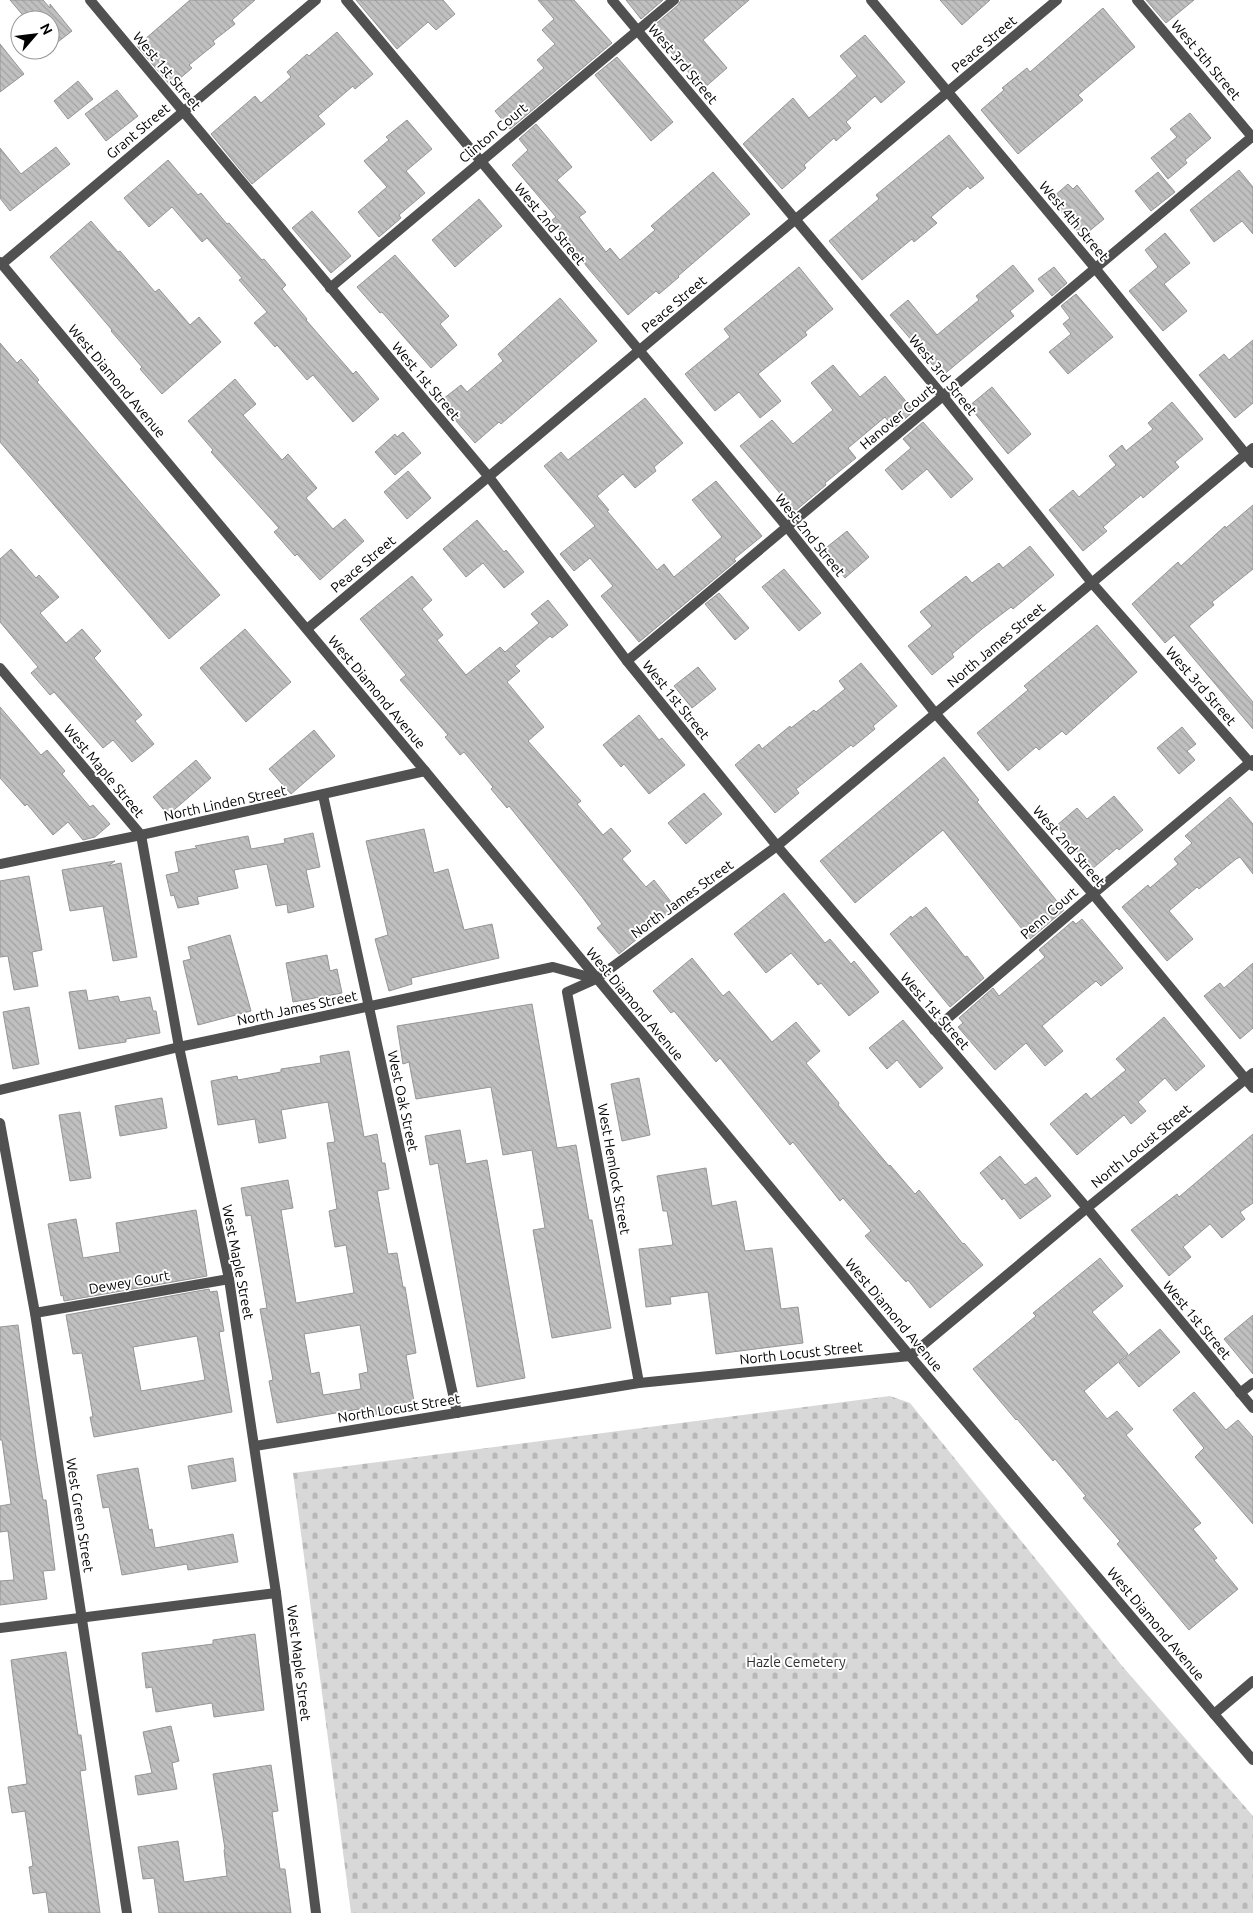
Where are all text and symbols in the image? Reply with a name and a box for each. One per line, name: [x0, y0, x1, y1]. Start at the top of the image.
north arrow: [10, 10, 60, 60]
street label: Peace Street: [948, 12, 1020, 76]
street label: West 5th Street: [1168, 17, 1244, 103]
text: N: [37, 21, 56, 37]
street label: West 3rd Street: [645, 21, 721, 107]
street label: West 1st Street: [130, 29, 205, 114]
street label: Grant Street: [103, 100, 173, 162]
street label: Clinton Court: [456, 100, 531, 166]
street label: West 4th Street: [1036, 178, 1112, 264]
street label: West 2nd Street: [511, 180, 589, 268]
street label: Peace Street: [638, 272, 710, 336]
street label: West Diamond Avenue: [65, 321, 169, 441]
street label: West 3rd Street: [906, 332, 981, 419]
street label: West 1st Street: [389, 339, 464, 424]
street label: Hanover Court: [857, 381, 938, 453]
street label: West 2nd Street: [772, 490, 849, 580]
street label: Peace Street: [327, 532, 399, 596]
street label: North James Street: [944, 599, 1048, 690]
street label: West Diamond Avenue: [325, 632, 429, 752]
street label: West 3rd Street: [1163, 643, 1240, 729]
street label: West 1st Street: [639, 657, 713, 743]
street label: West Maple Street: [60, 721, 148, 821]
street label: North Linden Street: [162, 782, 288, 824]
street label: West 2nd Street: [1030, 802, 1109, 890]
street label: North James Street: [628, 856, 737, 941]
street label: Penn Court: [1017, 883, 1081, 942]
street label: West Diamond Avenue: [583, 944, 687, 1064]
street label: West 1st Street: [897, 969, 973, 1053]
street label: North James Street: [235, 987, 359, 1029]
street label: West Oak Street: [384, 1049, 422, 1153]
street label: North Locust Street: [1088, 1100, 1195, 1191]
street label: West Hemlock Street: [595, 1102, 633, 1236]
street label: West Maple Street: [219, 1203, 257, 1321]
street label: West Diamond Avenue: [842, 1255, 946, 1375]
street label: Dewey Court: [87, 1267, 171, 1297]
street label: West 1st Street: [1160, 1278, 1235, 1363]
street label: North Locust Street: [739, 1339, 864, 1367]
street label: North Locust Street: [337, 1390, 462, 1426]
street label: West Green Street: [63, 1457, 97, 1574]
street label: West Diamond Avenue: [1104, 1564, 1208, 1684]
street label: West Maple Street: [284, 1604, 314, 1722]
park label: Hazle Cemetery: [746, 1654, 846, 1670]

